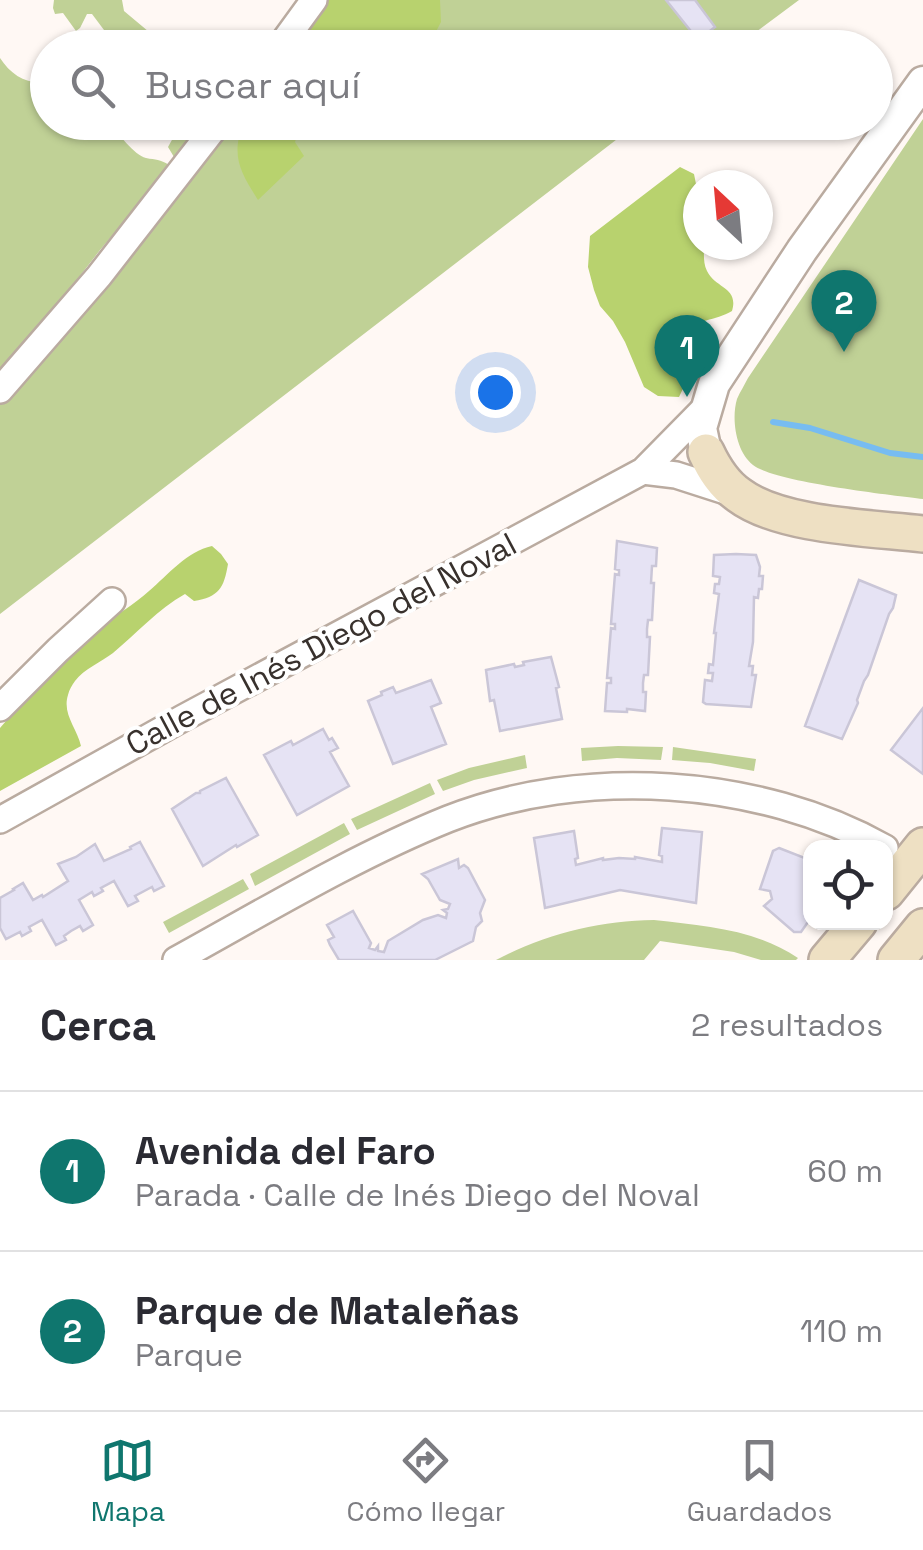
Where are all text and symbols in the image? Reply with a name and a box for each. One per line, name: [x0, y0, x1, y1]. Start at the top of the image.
search box: [30, 30, 893, 140]
icon: search: [65, 58, 120, 113]
text: Buscar aquí: [145, 61, 360, 109]
north arrow: [683, 170, 773, 260]
pin: 2: [812, 270, 876, 352]
pin: 1: [654, 314, 720, 397]
your location: [470, 367, 521, 418]
street label: Calle de Inés Diego del Noval: [119, 524, 523, 764]
map controls: [803, 840, 893, 930]
button: locate: [803, 840, 893, 930]
text: Cerca: [40, 999, 156, 1052]
text: 2 resultados: [691, 1005, 883, 1045]
text: Avenida del Faro: [135, 1127, 436, 1175]
text: 1: [65, 1151, 80, 1191]
text: 60 m: [807, 1151, 883, 1191]
text: Parada · Calle de Inés Diego del Noval: [135, 1175, 700, 1215]
text: Parque de Mataleñas: [135, 1287, 520, 1335]
text: 2: [63, 1311, 82, 1351]
text: 110 m: [800, 1311, 883, 1351]
text: Parque: [135, 1335, 243, 1375]
tab: Mapa: [91, 1433, 165, 1529]
tab: Cómo llegar: [347, 1433, 505, 1529]
tab: Guardados: [687, 1433, 832, 1529]

